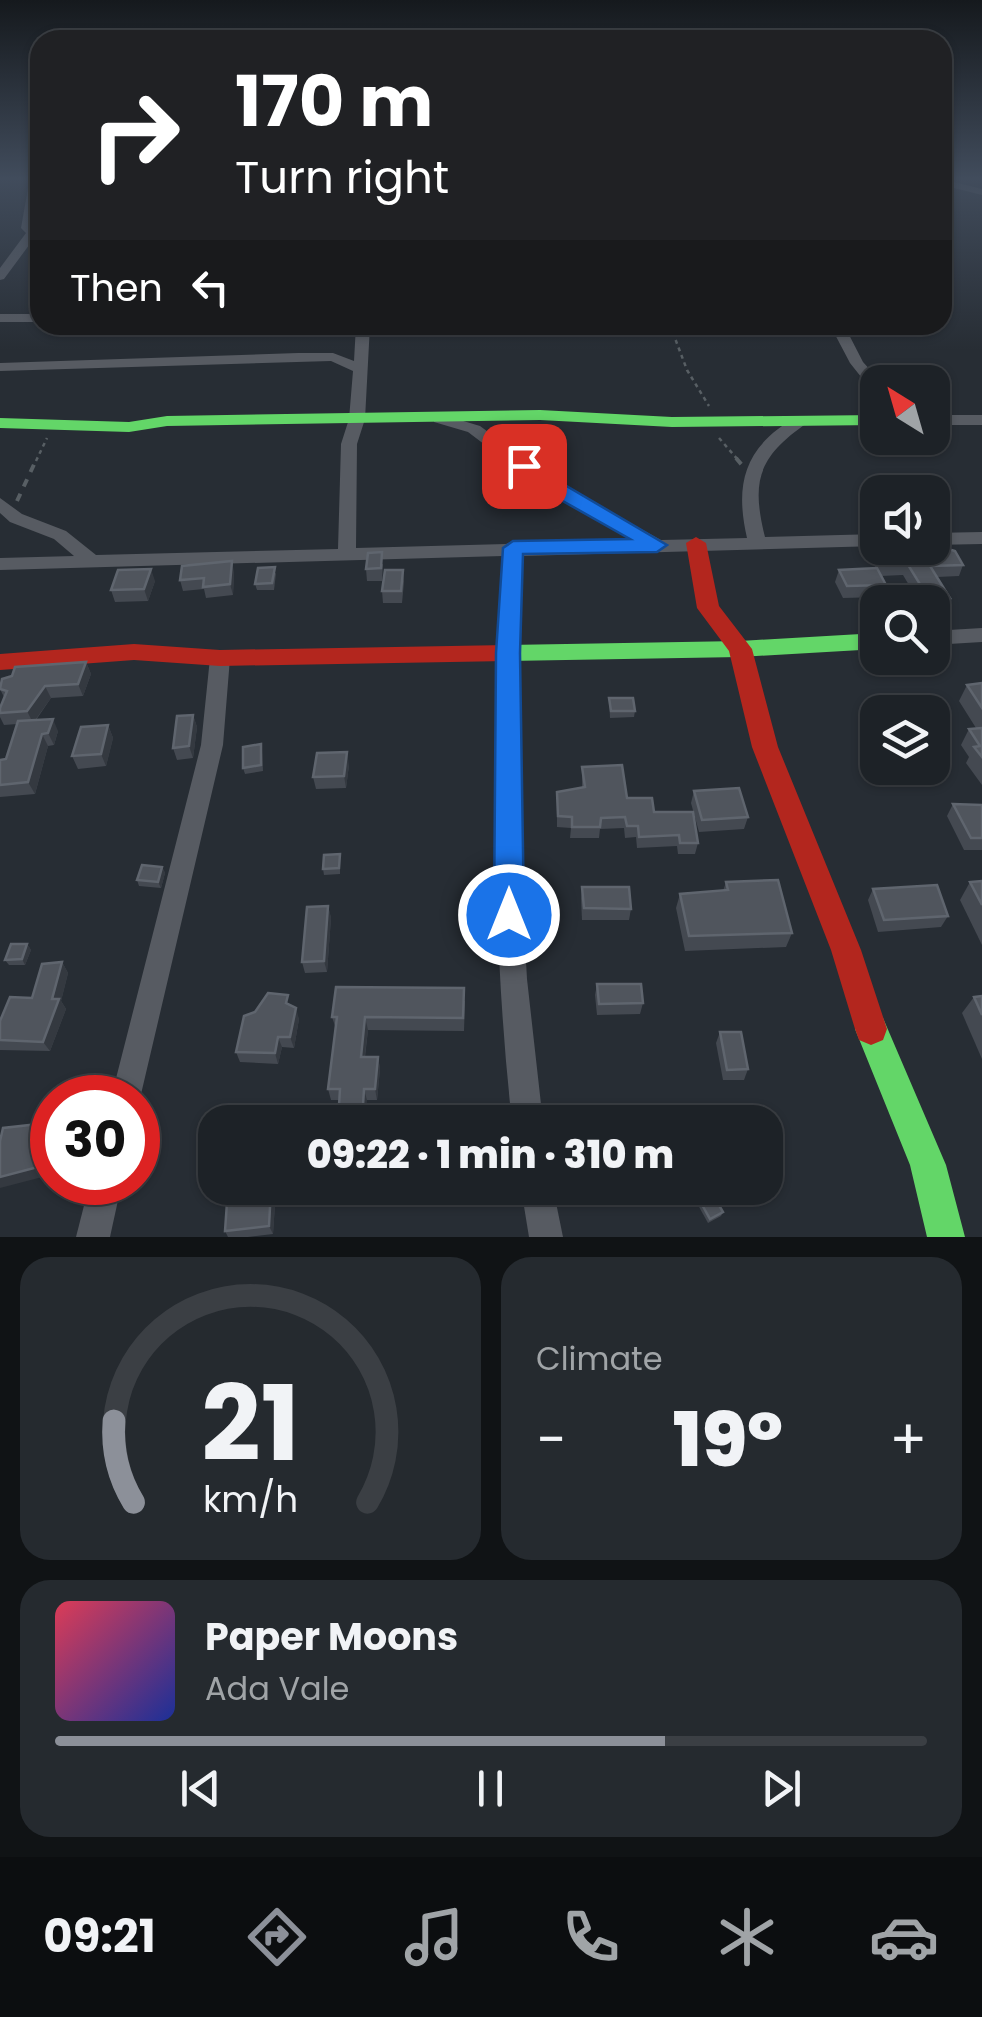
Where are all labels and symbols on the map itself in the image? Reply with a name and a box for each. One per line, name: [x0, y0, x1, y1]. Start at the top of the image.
north arrow: [860, 365, 950, 455]
pin: [482, 424, 567, 509]
position arrow: [457, 863, 561, 967]
speed limit sign: 30: [30, 1075, 160, 1205]

